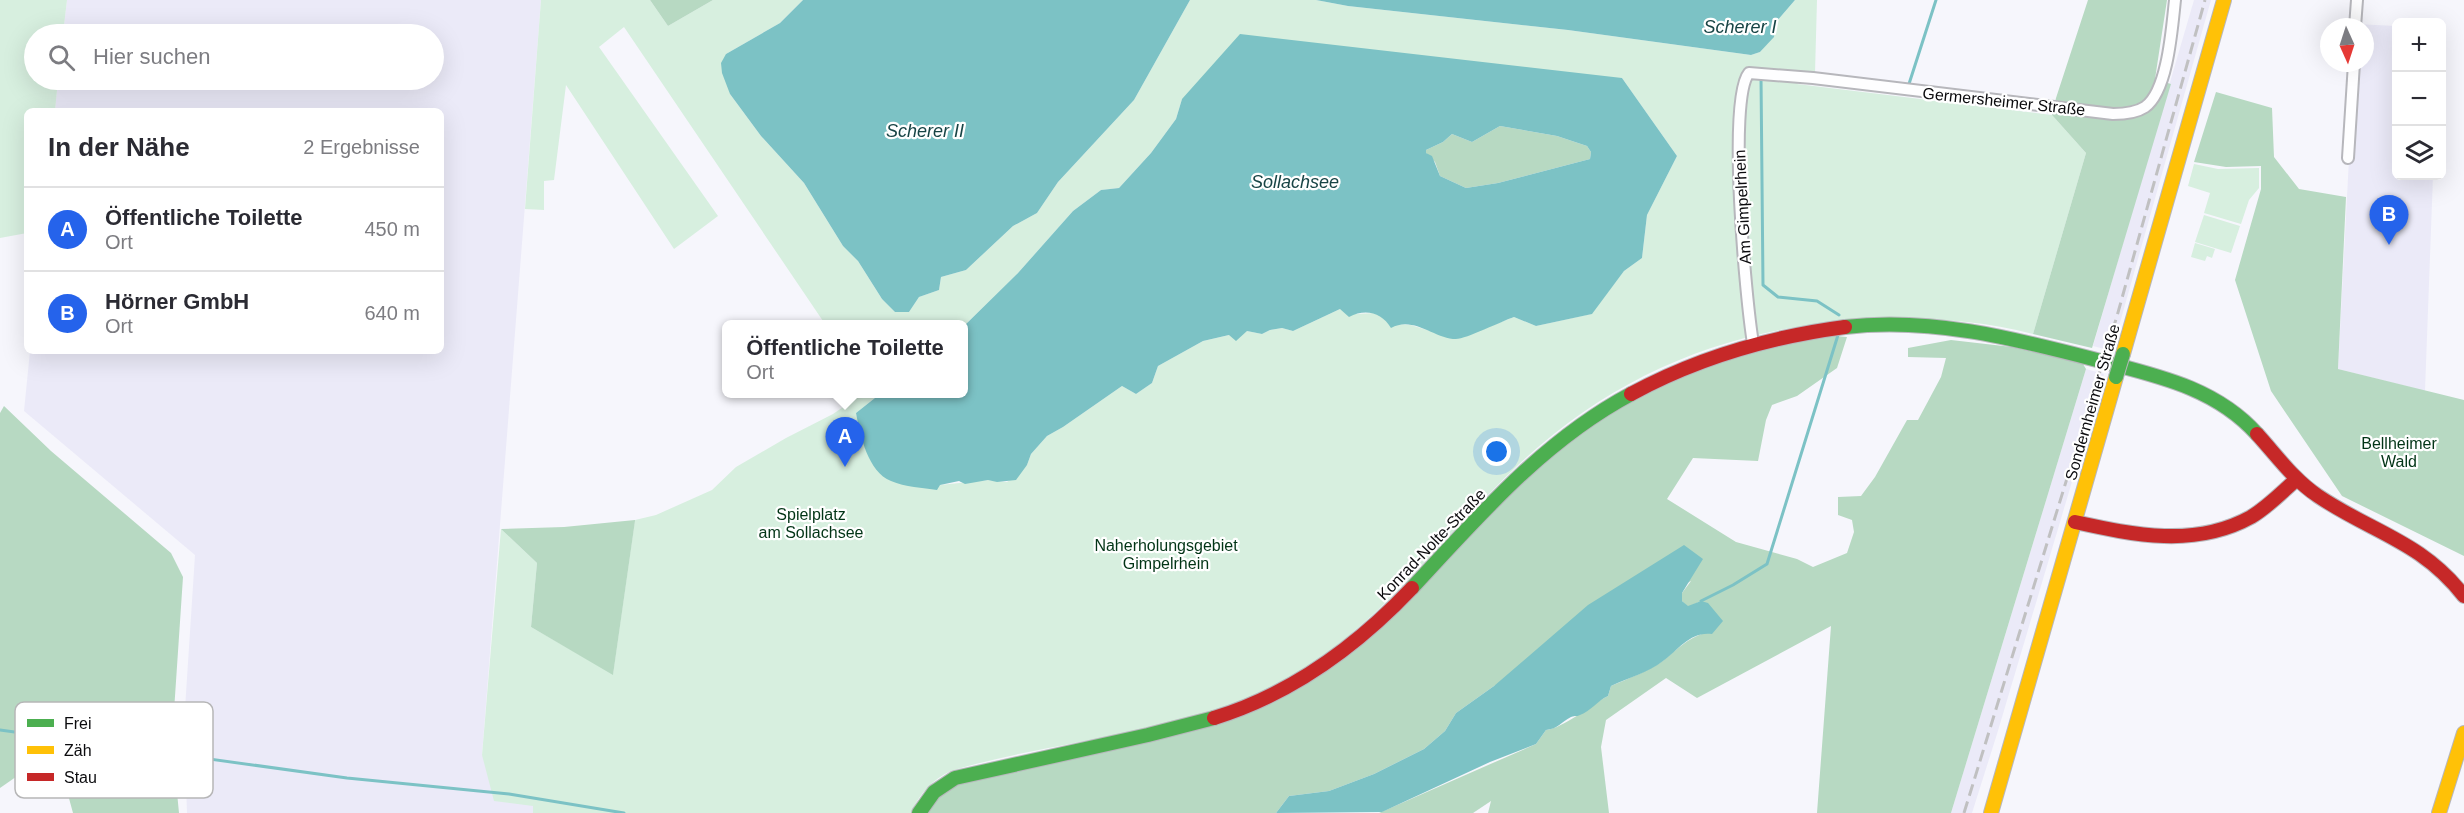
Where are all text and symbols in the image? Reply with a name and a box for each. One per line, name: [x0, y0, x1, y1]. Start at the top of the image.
water label: Scherer I: [1703, 17, 1777, 37]
north arrow: [2320, 18, 2374, 72]
map controls: [2392, 18, 2446, 180]
button: +: [2392, 18, 2446, 72]
search box: [24, 24, 444, 90]
icon: search: [45, 41, 78, 74]
text: Hier suchen: [93, 44, 210, 69]
button: −: [2392, 72, 2446, 126]
street label: Germersheimer Straße: [1922, 84, 2086, 119]
water label: Scherer II: [886, 121, 964, 141]
button: layers: [2392, 126, 2446, 180]
text: In der Nähe: [48, 132, 190, 162]
text: 2 Ergebnisse: [303, 136, 420, 158]
street label: Am Gimpelrhein: [1731, 149, 1754, 265]
water label: Sollachsee: [1251, 172, 1339, 192]
pin: B: [2370, 196, 2408, 245]
text: Öffentliche Toilette: [105, 205, 303, 230]
text: A: [60, 218, 75, 240]
text: 450 m: [364, 218, 420, 240]
text: Ort: [105, 231, 133, 253]
text: Hörner GmbH: [105, 289, 249, 314]
text: B: [60, 302, 75, 324]
text: 640 m: [364, 302, 420, 324]
text: Ort: [105, 315, 133, 337]
popup: [722, 320, 968, 398]
street label: Sondernheimer Straße: [2062, 322, 2123, 482]
text: Öffentliche Toilette: [746, 335, 944, 360]
text: Ort: [746, 361, 774, 383]
pin: A: [826, 418, 864, 467]
park label: Bellheimer Wald: [2361, 435, 2437, 470]
your location: [1482, 437, 1511, 466]
street label: Konrad-Nolte-Straße: [1374, 485, 1489, 603]
park label: Spielplatz am Sollachsee: [759, 506, 864, 541]
park label: Naherholungsgebiet Gimpelrhein: [1094, 537, 1238, 572]
legend: [15, 702, 213, 798]
text: Frei: [64, 715, 92, 732]
text: Zäh: [64, 742, 92, 759]
text: Stau: [64, 769, 97, 786]

